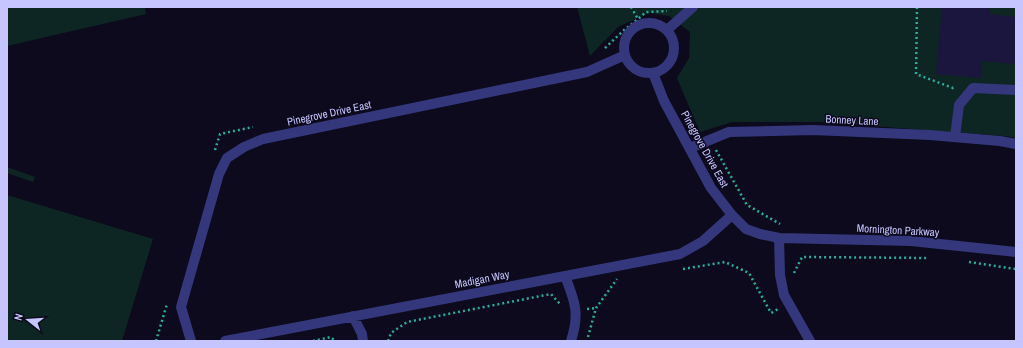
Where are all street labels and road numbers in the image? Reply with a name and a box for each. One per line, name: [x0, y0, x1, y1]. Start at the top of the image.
street label: Pinegrove Drive East: [286, 97, 373, 129]
street label: Pinegrove Drive East: [678, 108, 732, 190]
street label: Bonney Lane: [825, 112, 879, 128]
street label: Mornington Parkway: [856, 221, 940, 239]
street label: Madigan Way: [454, 267, 511, 291]

